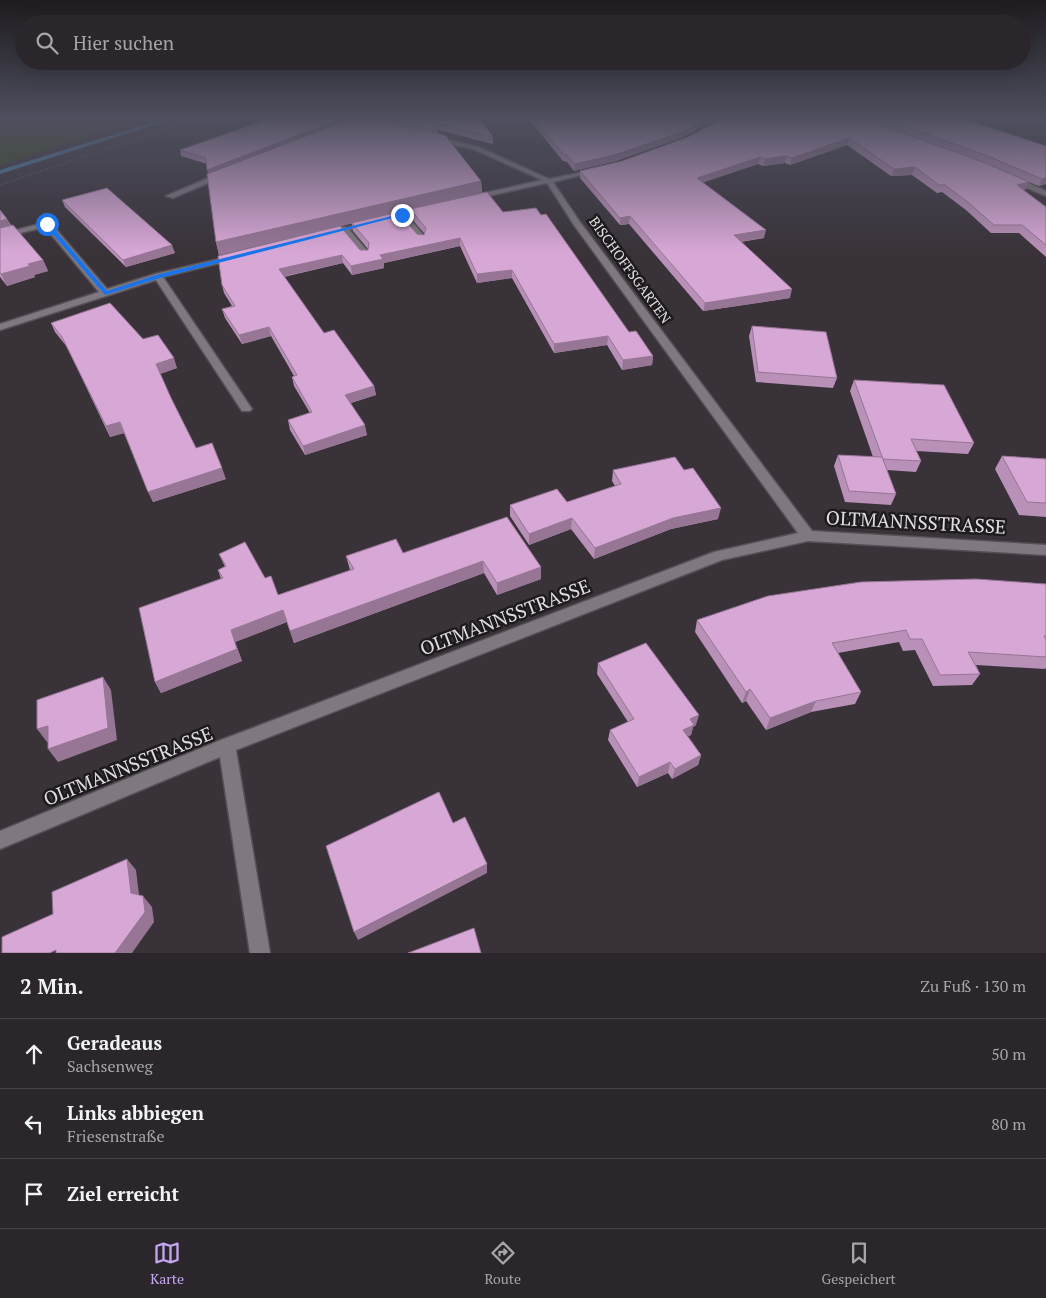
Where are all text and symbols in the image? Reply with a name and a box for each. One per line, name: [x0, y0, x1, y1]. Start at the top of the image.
search box: [15, 15, 1031, 70]
icon: search: [33, 29, 61, 57]
text: Hier suchen: [73, 30, 174, 55]
route end: [391, 204, 414, 227]
street label: BISCHOFFSGARTEN: [585, 212, 676, 327]
route start: [36, 213, 59, 236]
street label: OLTMANNSSTRASSE: [825, 504, 1007, 539]
street label: OLTMANNSSTRASSE: [416, 573, 593, 661]
street label: OLTMANNSSTRASSE: [40, 720, 216, 811]
text: 2 Min.: [20, 972, 84, 1000]
text: Zu Fuß · 130 m: [920, 975, 1026, 997]
text: Geradeaus: [67, 1030, 162, 1055]
icon: ahead: [20, 1040, 48, 1068]
text: 50 m: [991, 1043, 1026, 1065]
text: Sachsenweg: [67, 1055, 153, 1077]
text: Links abbiegen: [67, 1100, 204, 1125]
icon: left: [20, 1110, 48, 1138]
text: 80 m: [991, 1113, 1026, 1135]
text: Friesenstraße: [67, 1125, 165, 1147]
icon: arrive: [20, 1180, 48, 1208]
text: Ziel erreicht: [67, 1181, 179, 1206]
tab: Karte: [150, 1239, 184, 1288]
tab: Route: [484, 1239, 521, 1288]
tab: Gespeichert: [822, 1239, 896, 1288]

